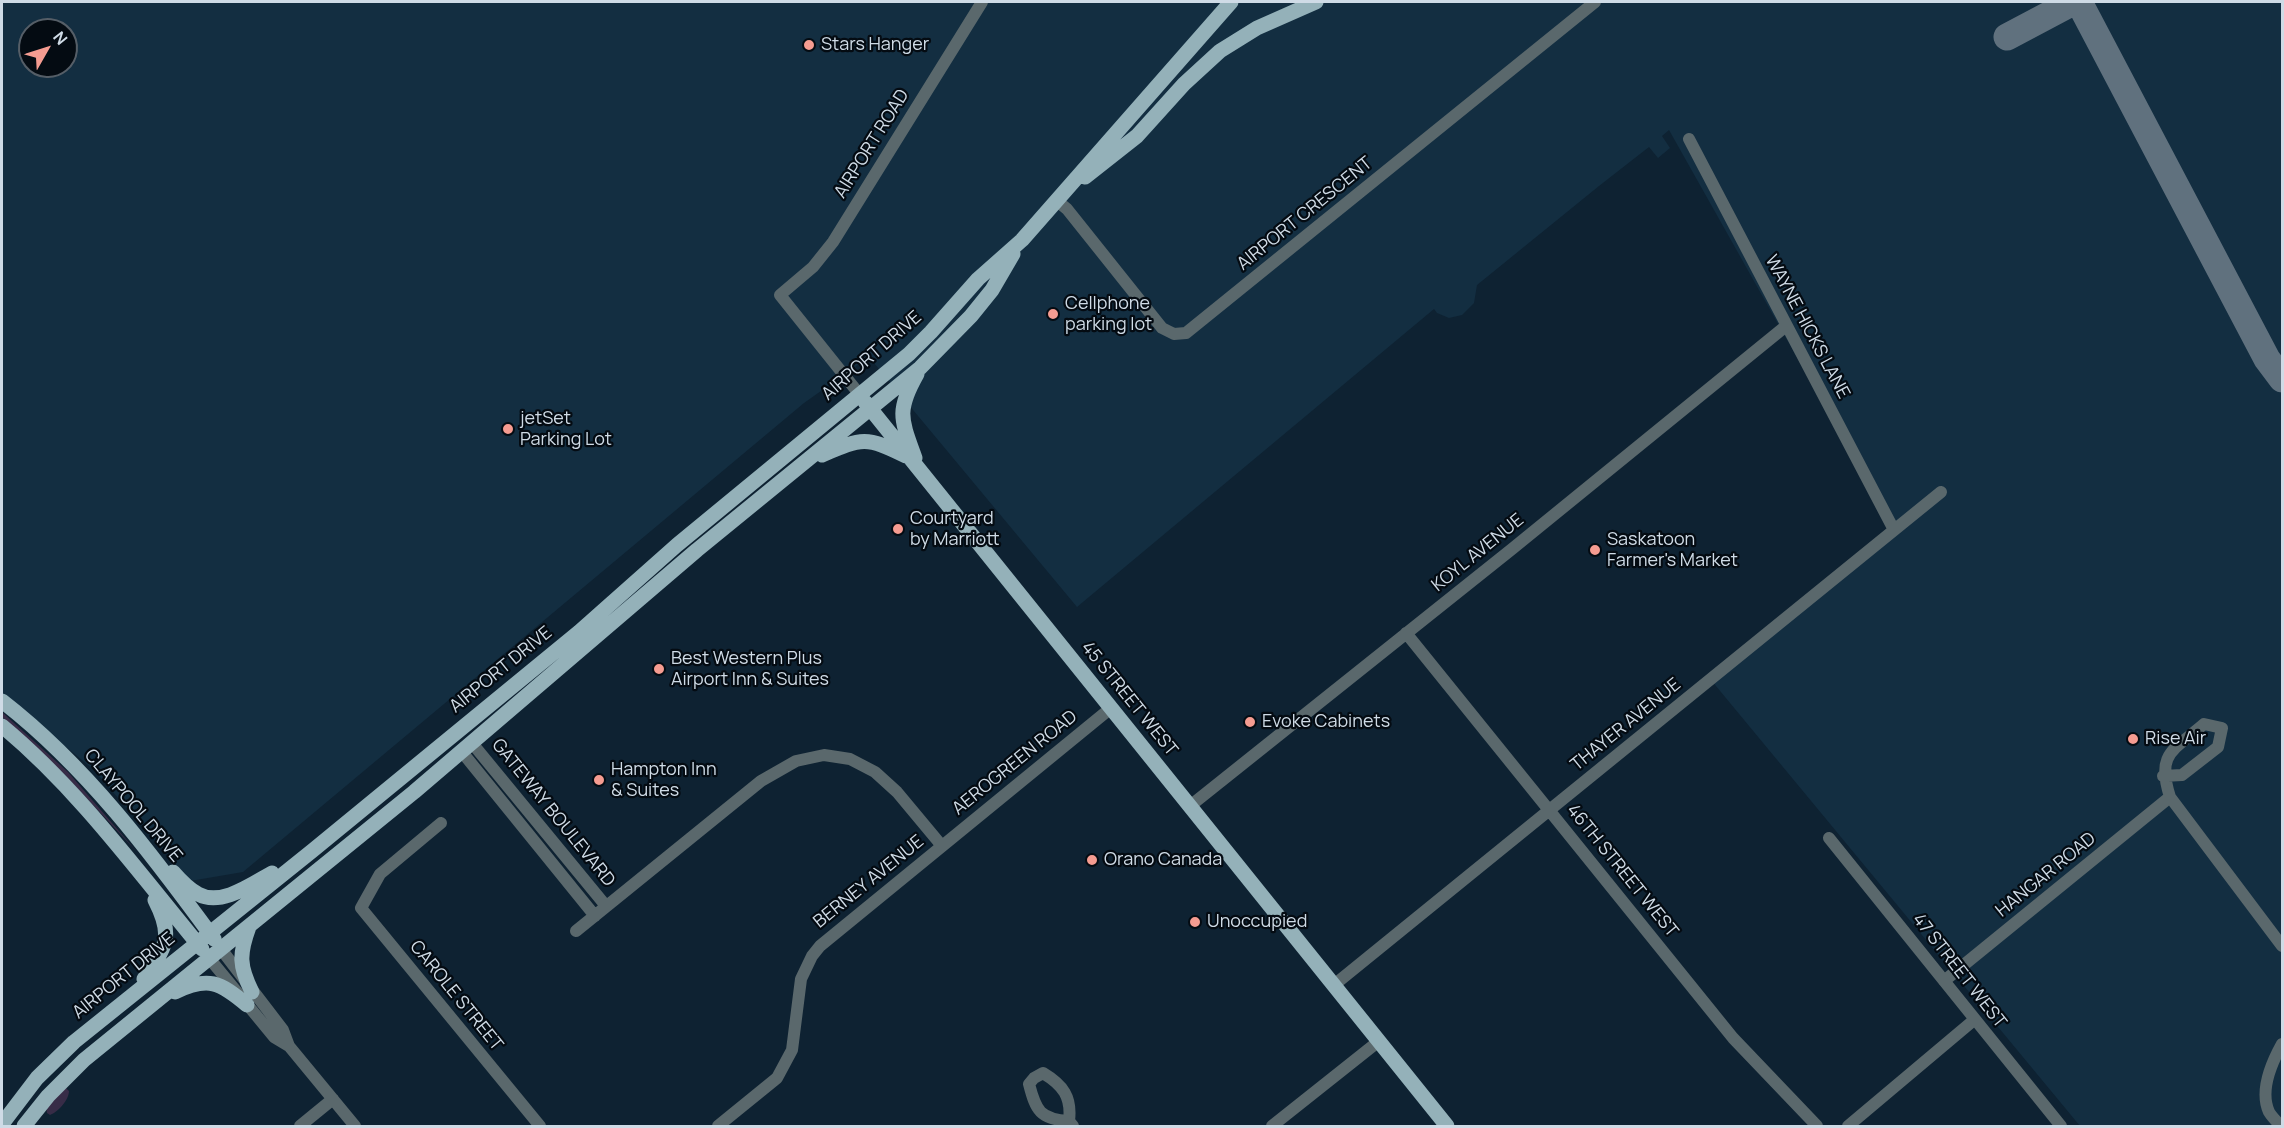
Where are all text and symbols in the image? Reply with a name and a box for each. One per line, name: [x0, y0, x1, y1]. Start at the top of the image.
north arrow: [18, 18, 78, 78]
text: N: [48, 27, 73, 49]
place label: Stars Hanger: [821, 34, 929, 56]
marker: Stars Hanger: [802, 38, 816, 52]
street label: AIRPORT ROAD: [830, 86, 914, 202]
street label: AIRPORT CRESCENT: [1233, 153, 1377, 275]
street label: WAYNE HICKS LANE: [1760, 252, 1854, 402]
place label: Cellphone parking lot: [1065, 293, 1152, 336]
street label: AIRPORT DRIVE: [818, 307, 926, 405]
marker: Cellphone parking lot: [1046, 307, 1060, 321]
place label: jetSet Parking Lot: [520, 408, 612, 450]
marker: jetSet Parking Lot: [501, 422, 515, 436]
place label: Courtyard by Marriott: [910, 508, 1000, 550]
street label: KOYL AVENUE: [1428, 509, 1528, 597]
marker: Courtyard by Marriott: [891, 522, 905, 536]
place label: Saskatoon Farmer's Market: [1607, 529, 1738, 572]
marker: Saskatoon Farmer's Market: [1588, 543, 1602, 557]
street label: AIRPORT DRIVE: [446, 622, 556, 718]
street label: 45 STREET WEST: [1076, 637, 1182, 761]
place label: Best Western Plus Airport Inn & Suites: [671, 648, 829, 690]
marker: Best Western Plus Airport Inn & Suites: [652, 662, 666, 676]
street label: THAYER AVENUE: [1567, 674, 1685, 776]
street label: AEROGREEN ROAD: [948, 706, 1082, 820]
place label: Evoke Cabinets: [1262, 711, 1390, 733]
marker: Evoke Cabinets: [1243, 715, 1257, 729]
place label: Rise Air: [2145, 728, 2206, 750]
marker: Rise Air: [2126, 732, 2140, 746]
street label: GATEWAY BOULEVARD: [487, 735, 619, 891]
street label: CLAYPOOL DRIVE: [79, 745, 187, 867]
place label: Hampton Inn & Suites: [611, 759, 717, 802]
marker: Hampton Inn & Suites: [592, 773, 606, 787]
street label: 46TH STREET WEST: [1562, 800, 1682, 942]
street label: HANGAR ROAD: [1992, 828, 2100, 922]
street label: BERNEY AVENUE: [810, 831, 928, 933]
place label: Orano Canada: [1104, 849, 1222, 871]
marker: Orano Canada: [1085, 853, 1099, 867]
street label: 47 STREET WEST: [1907, 909, 2011, 1033]
place label: Unoccupied: [1207, 911, 1307, 933]
marker: Unoccupied: [1188, 915, 1202, 929]
street label: AIRPORT DRIVE: [69, 928, 179, 1024]
street label: CAROLE STREET: [405, 936, 507, 1056]

